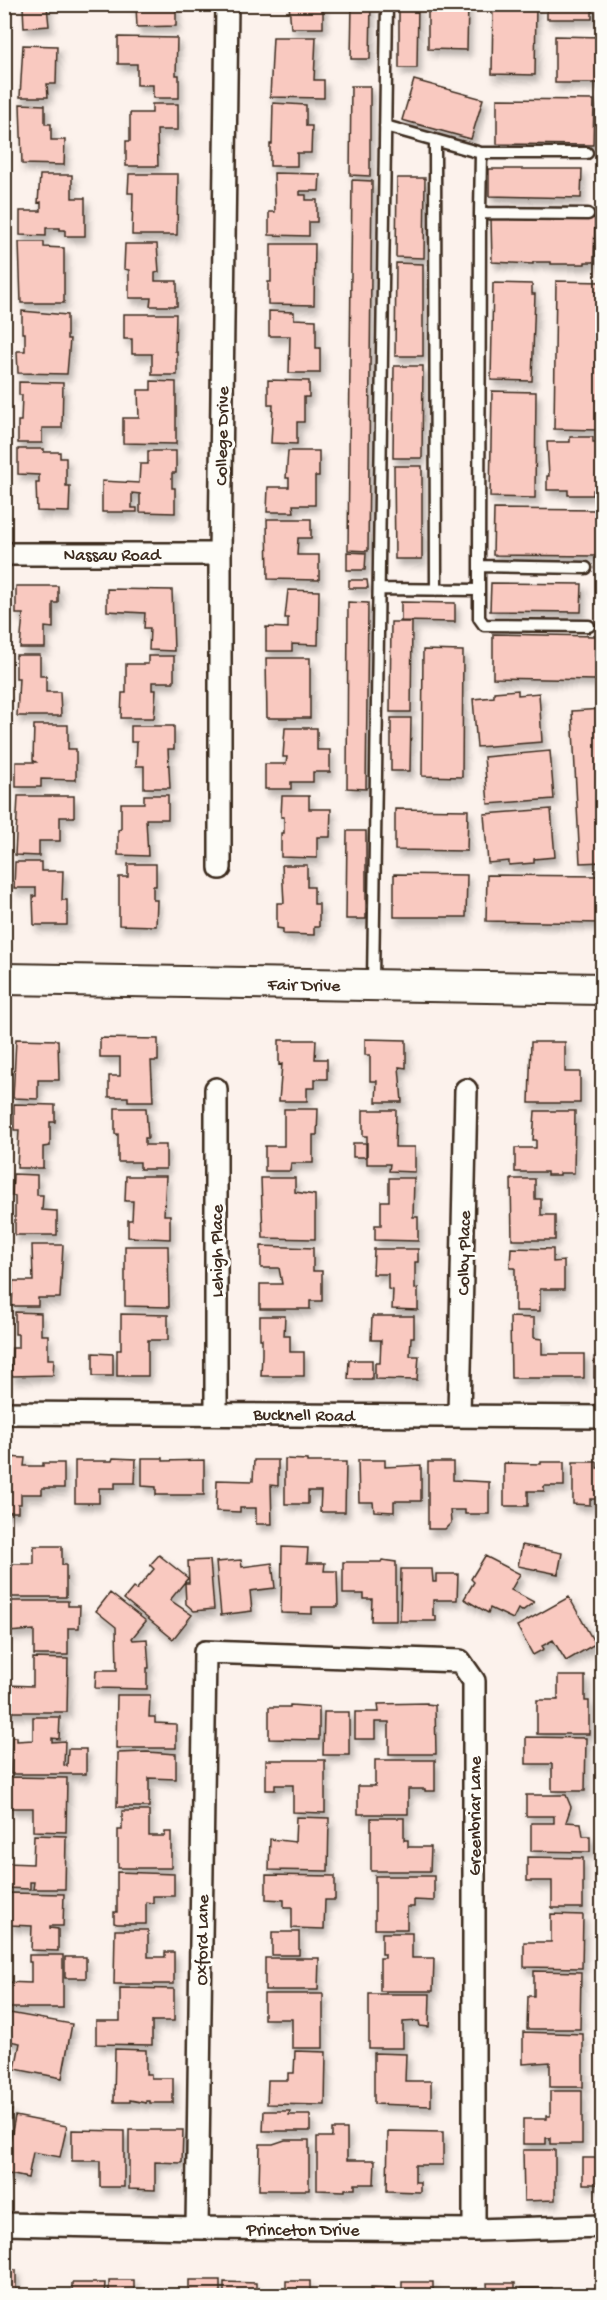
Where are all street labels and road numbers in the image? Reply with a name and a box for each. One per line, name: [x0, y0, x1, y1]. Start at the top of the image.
street label: College Drive: [212, 385, 235, 486]
street label: Nassau Road: [63, 546, 162, 567]
street label: Fair Drive: [266, 975, 341, 998]
street label: Lehigh Place: [208, 1204, 229, 1297]
street label: Colby Place: [454, 1210, 477, 1296]
street label: Bucknell Road: [252, 1405, 356, 1428]
street label: Greenbriar Lane: [466, 1755, 487, 1876]
street label: Oxford Lane: [192, 1894, 215, 1986]
street label: Princeton Drive: [246, 2221, 360, 2242]

